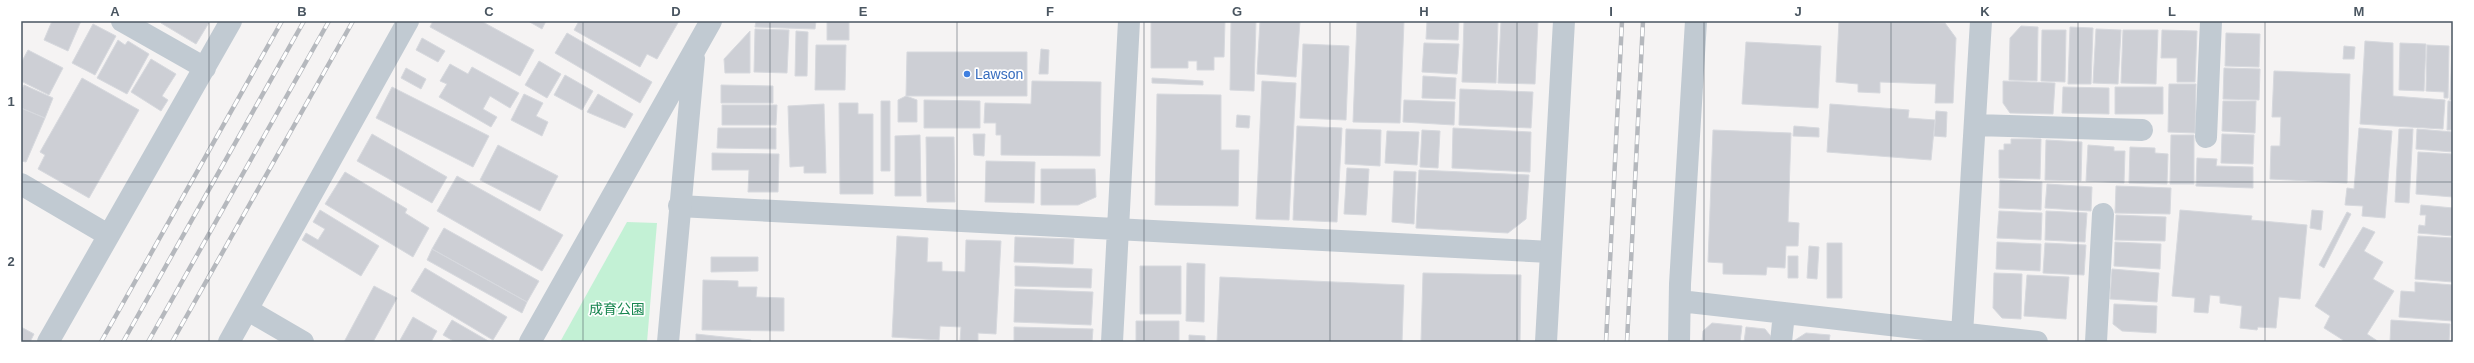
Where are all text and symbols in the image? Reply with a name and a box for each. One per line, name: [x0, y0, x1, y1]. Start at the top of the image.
text: A: [110, 4, 120, 19]
text: B: [297, 4, 307, 19]
text: C: [484, 4, 494, 19]
text: D: [671, 4, 681, 19]
text: E: [859, 4, 868, 19]
text: F: [1046, 4, 1054, 19]
text: G: [1232, 4, 1242, 19]
text: H: [1419, 4, 1429, 19]
text: I: [1609, 4, 1613, 19]
text: J: [1794, 4, 1802, 19]
text: K: [1980, 4, 1990, 19]
text: L: [2168, 4, 2176, 19]
text: M: [2354, 4, 2364, 19]
place label: Lawson: [975, 66, 1023, 82]
marker: Lawson: [962, 69, 972, 79]
text: 1: [7, 94, 15, 109]
text: 2: [7, 254, 15, 269]
park label: 成育公園: [589, 301, 645, 317]

